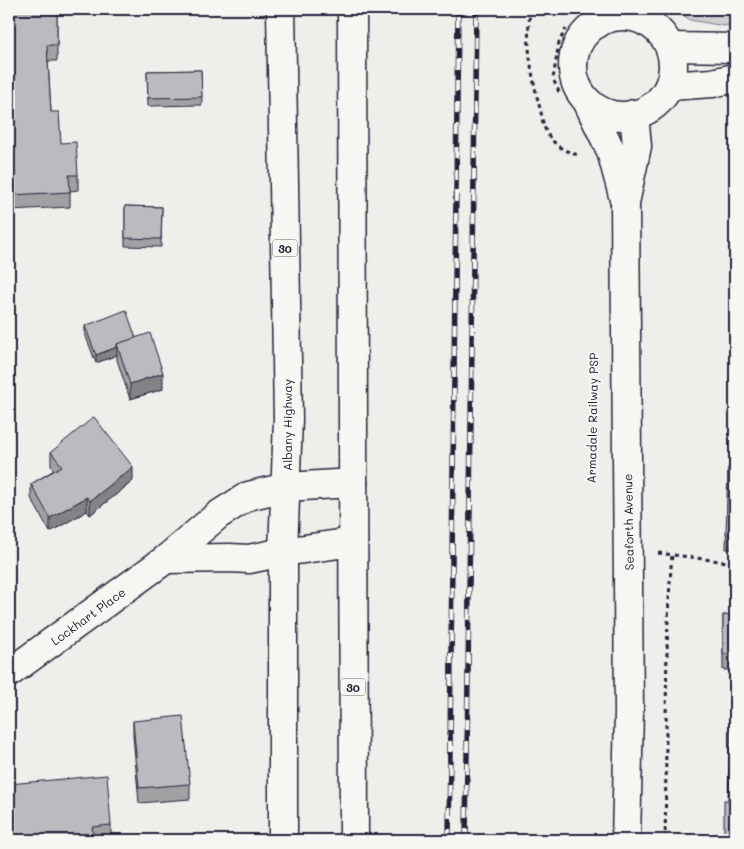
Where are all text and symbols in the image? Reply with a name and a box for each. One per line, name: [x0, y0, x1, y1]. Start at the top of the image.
road number: 30: [272, 240, 298, 256]
street label: Armadale Railway PSP: [583, 352, 601, 484]
street label: Albany Highway: [279, 379, 295, 471]
street label: Seaforth Avenue: [619, 473, 637, 571]
street label: Lockhart Place: [47, 583, 129, 649]
road number: 30: [340, 679, 366, 696]

